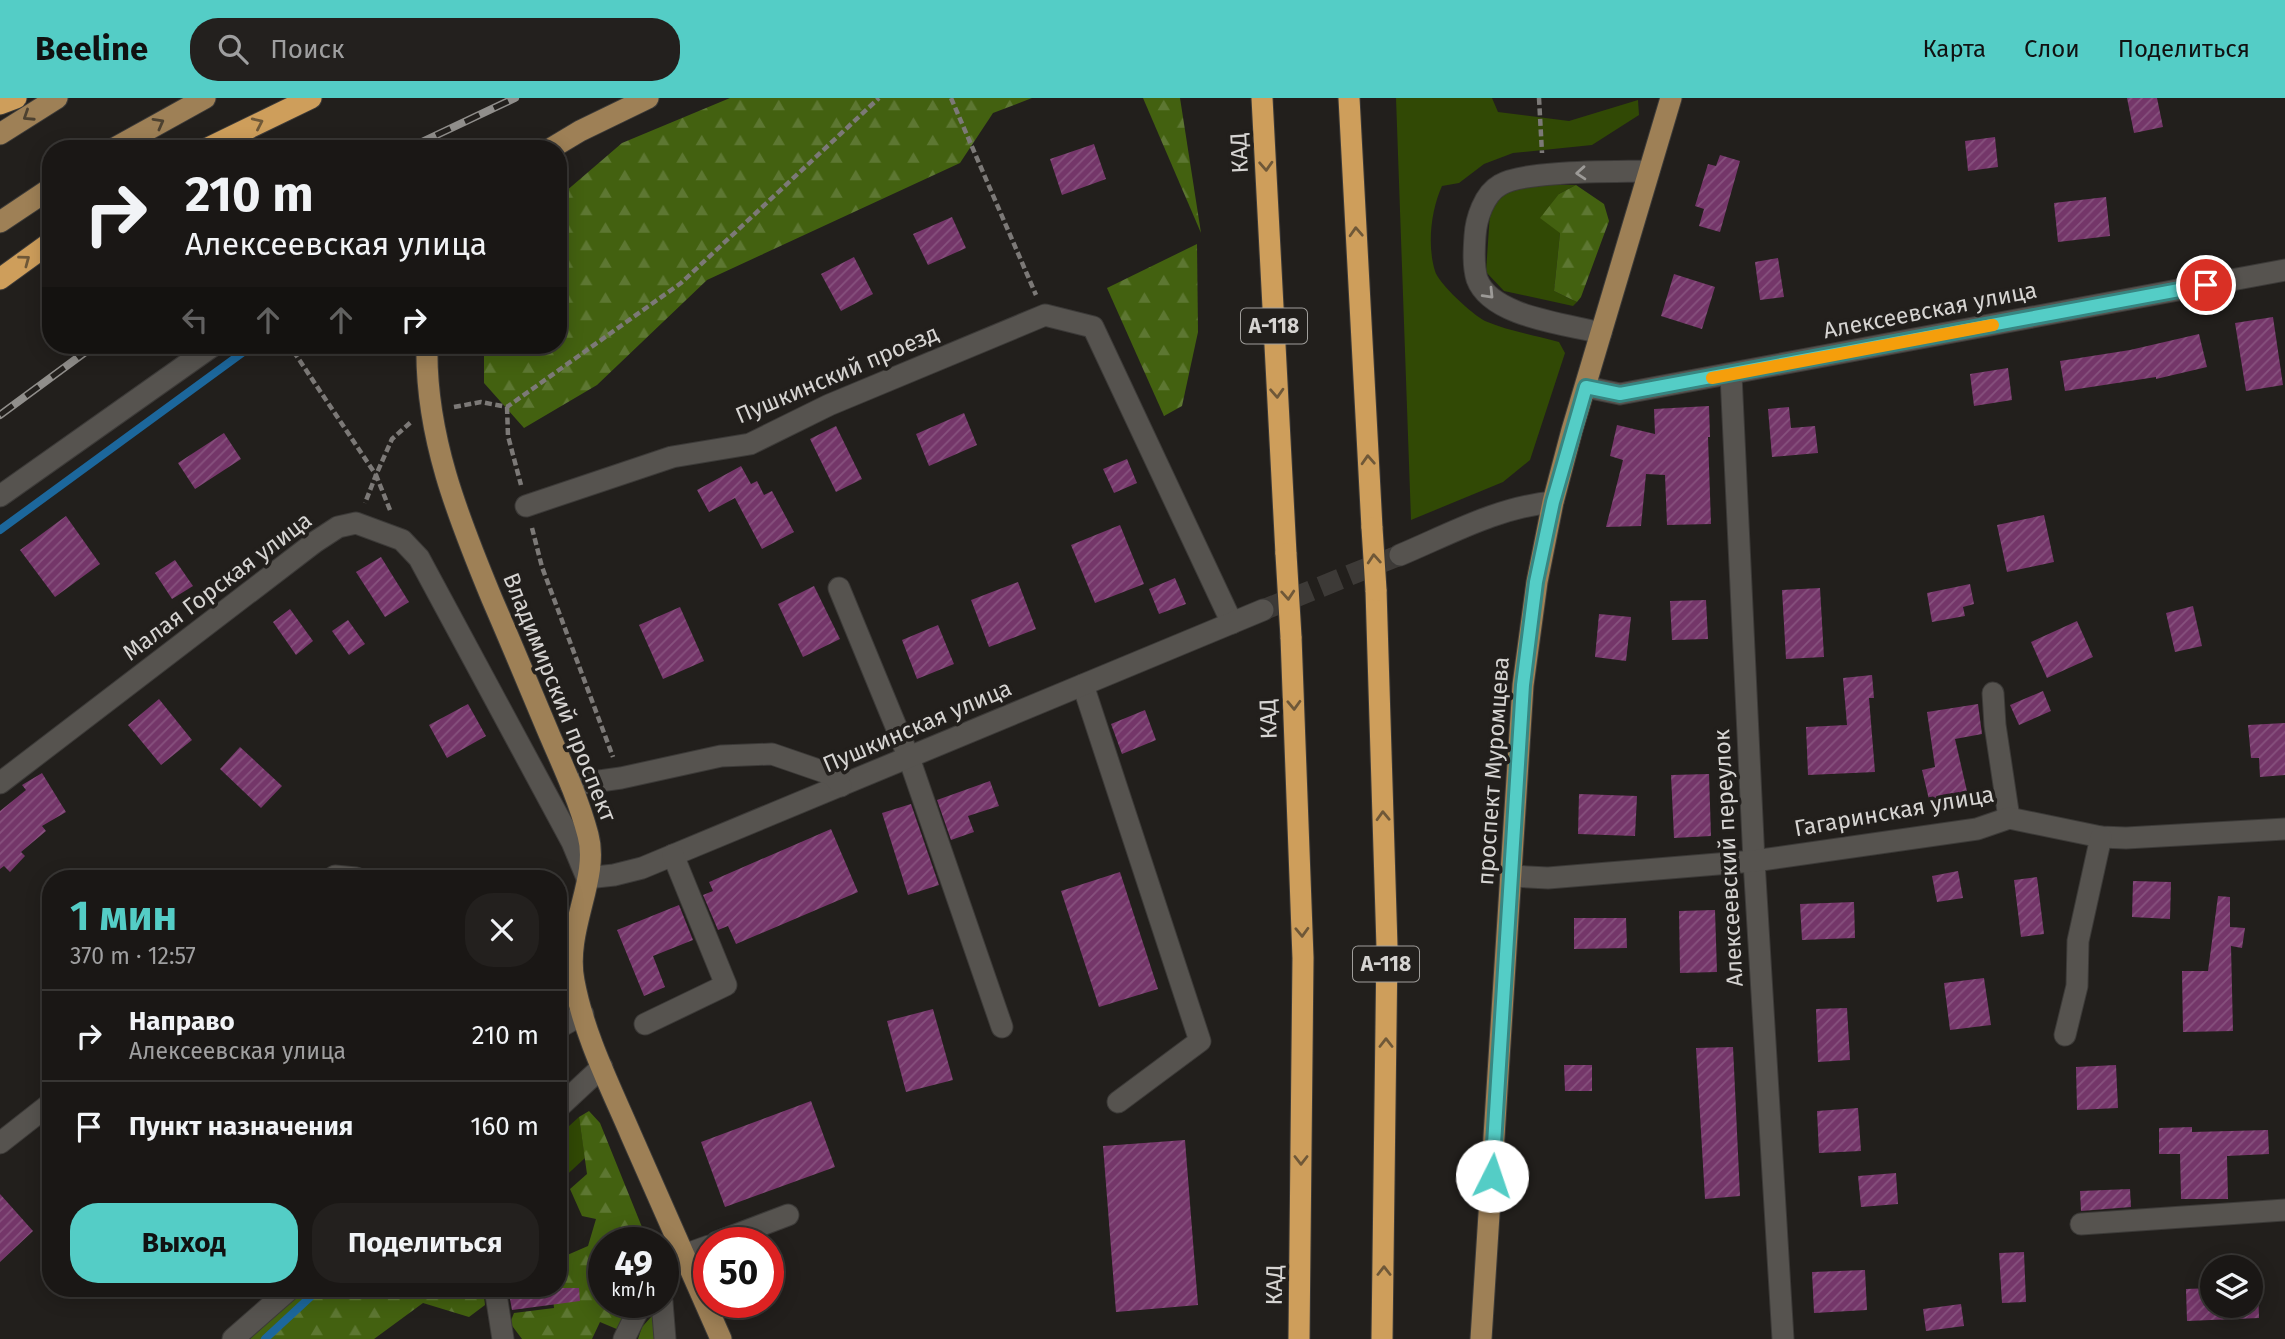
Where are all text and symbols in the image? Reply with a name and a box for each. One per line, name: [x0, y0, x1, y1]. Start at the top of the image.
search box: [190, 18, 680, 81]
text: Beeline: [35, 29, 148, 69]
icon: search: [214, 30, 252, 68]
text: Поиск: [270, 34, 344, 65]
text: Карта: [1922, 35, 1986, 63]
text: Слои: [2024, 35, 2080, 63]
text: Поделиться: [2118, 35, 2250, 63]
one-way arrow: [23, 108, 36, 121]
one-way arrow: [251, 117, 263, 131]
one-way arrow: [151, 118, 164, 131]
street label: КАД: [1224, 132, 1254, 174]
one-way arrow: [1258, 161, 1273, 172]
text: 210 m: [185, 165, 314, 224]
one-way arrow: [1575, 165, 1586, 180]
icon: right: [70, 168, 161, 259]
text: Алексеевская улица: [185, 225, 487, 263]
one-way arrow: [1349, 227, 1364, 238]
pin: [2176, 255, 2236, 315]
one-way arrow: [17, 256, 30, 269]
icon: arrive: [2187, 266, 2225, 304]
street label: Алексеевская улица: [1821, 276, 2039, 344]
one-way arrow: [1481, 285, 1494, 298]
icon: left: [176, 301, 214, 339]
icon: ahead: [249, 301, 287, 339]
icon: ahead: [322, 301, 360, 339]
icon: right: [395, 301, 433, 339]
road number: А-118: [1241, 308, 1307, 344]
street label: Пушкинский проезд: [731, 319, 943, 429]
one-way arrow: [1270, 388, 1285, 399]
one-way arrow: [1361, 454, 1376, 465]
street label: Малая Горская улица: [117, 506, 317, 666]
one-way arrow: [1366, 553, 1381, 564]
street label: Владимирский проспект: [497, 568, 623, 826]
one-way arrow: [1281, 590, 1296, 601]
street label: проспект Муромцева: [1471, 656, 1515, 886]
street label: Пушкинская улица: [818, 674, 1016, 778]
street label: КАД: [1253, 698, 1283, 740]
one-way arrow: [1286, 700, 1301, 711]
street label: Алексеевский переулок: [1707, 729, 1749, 987]
street label: Гагаринская улица: [1792, 780, 1996, 842]
one-way arrow: [1375, 810, 1390, 821]
text: 1 мин: [70, 891, 177, 941]
button: close: [465, 893, 539, 967]
one-way arrow: [1294, 927, 1309, 938]
text: 370 m · 12:57: [70, 942, 196, 970]
road number: А-118: [1353, 946, 1419, 982]
text: Направо: [129, 1006, 235, 1037]
icon: right: [70, 1017, 108, 1055]
text: 210 m: [472, 1020, 539, 1051]
text: Алексеевская улица: [129, 1037, 346, 1065]
one-way arrow: [1378, 1038, 1394, 1048]
icon: arrive: [70, 1108, 108, 1146]
text: Пункт назначения: [129, 1111, 353, 1142]
text: 160 m: [470, 1111, 539, 1142]
position arrow: [1455, 1139, 1529, 1213]
one-way arrow: [1293, 1155, 1309, 1165]
button: Выход: [70, 1203, 298, 1283]
button: Поделиться: [312, 1203, 539, 1283]
speed limit sign: 50: [693, 1227, 784, 1318]
text: 49: [614, 1242, 653, 1284]
map controls: [2200, 1255, 2263, 1318]
button: layers: [2200, 1255, 2263, 1318]
street label: КАД: [1260, 1264, 1288, 1306]
one-way arrow: [1376, 1265, 1392, 1276]
text: km/h: [611, 1279, 656, 1301]

